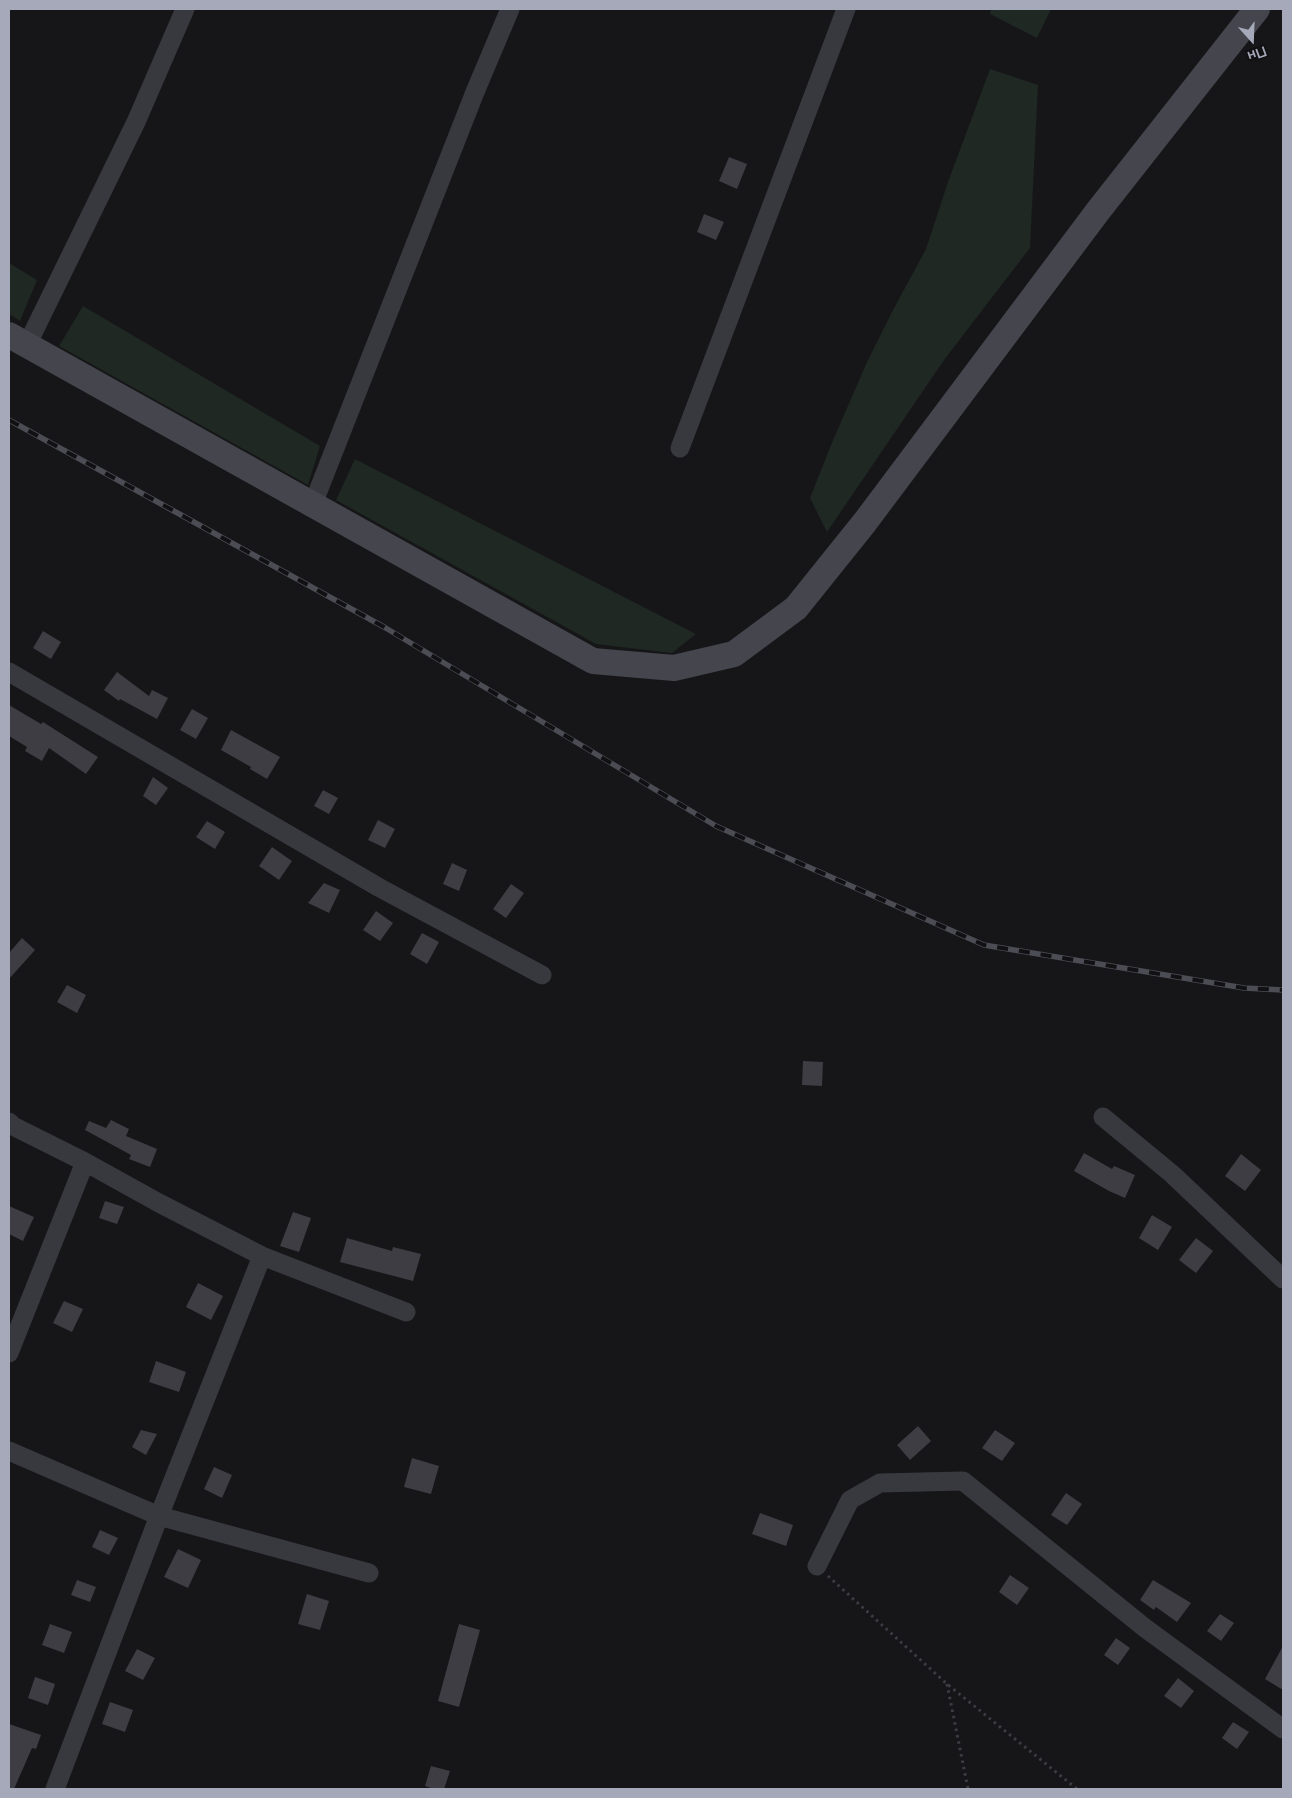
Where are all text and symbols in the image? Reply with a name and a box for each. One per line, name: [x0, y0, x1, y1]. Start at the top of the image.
north arrow: [1227, 15, 1277, 65]
text: Пн: [1245, 42, 1269, 66]

